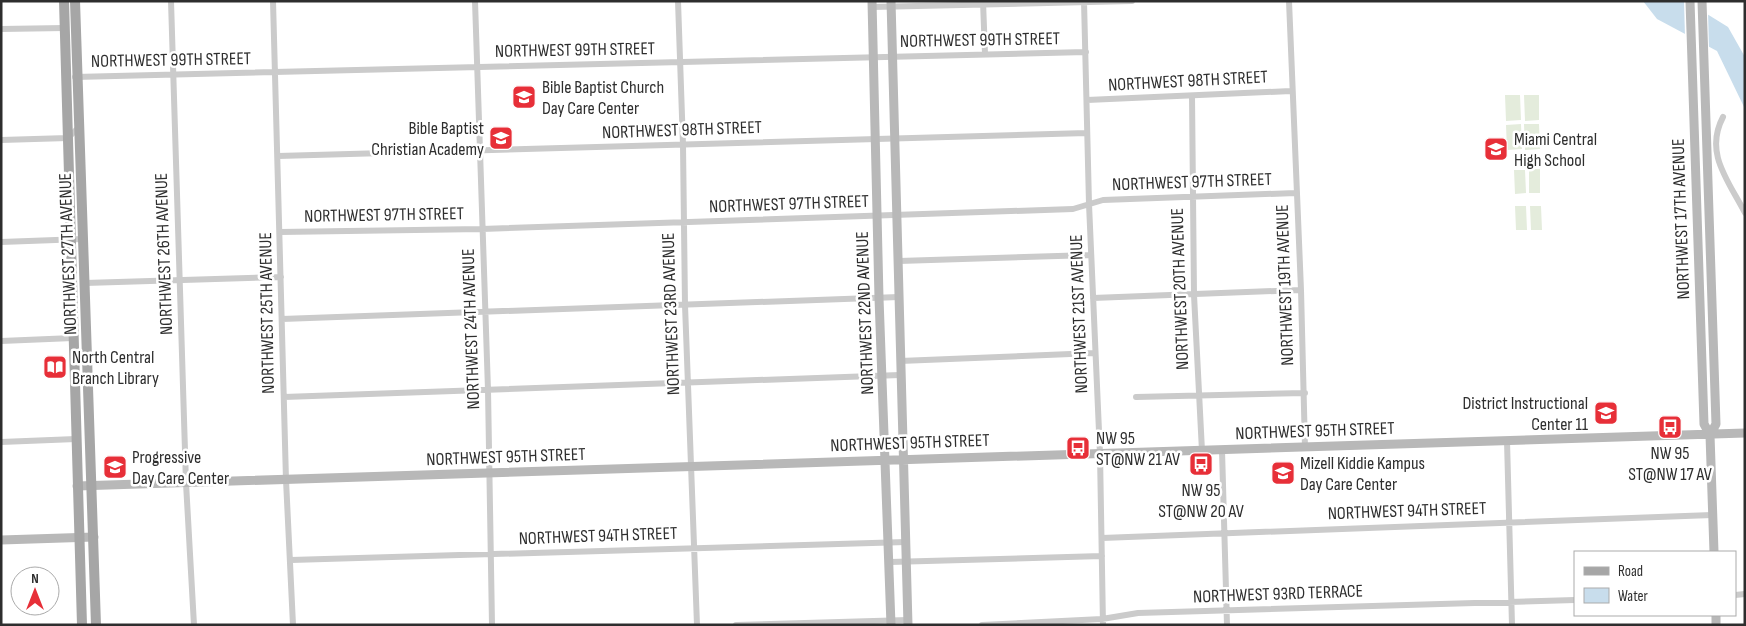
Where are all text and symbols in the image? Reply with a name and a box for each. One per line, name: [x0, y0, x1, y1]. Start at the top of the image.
street label: NORTHWEST 99TH STREET: [900, 28, 1060, 52]
street label: NORTHWEST 99TH STREET: [495, 38, 655, 62]
street label: NORTHWEST 99TH STREET: [91, 48, 251, 72]
street label: NORTHWEST 98TH STREET: [1108, 66, 1268, 96]
place label: Bible Baptist Church Day Care Center: [542, 77, 664, 119]
school or university icon: Bible Baptist Church Day Care Center: [511, 84, 537, 110]
street label: NORTHWEST 98TH STREET: [602, 117, 762, 143]
place label: Bible Baptist Christian Academy: [371, 118, 485, 160]
school or university icon: Bible Baptist Christian Academy: [488, 125, 514, 151]
place label: Miami Central High School: [1514, 129, 1597, 171]
school or university icon: Miami Central High School: [1483, 136, 1509, 162]
street label: NORTHWEST 17TH AVENUE: [1668, 138, 1694, 300]
street label: NORTHWEST 97TH STREET: [1112, 169, 1272, 195]
street label: NORTHWEST 27TH AVENUE: [55, 173, 81, 335]
street label: NORTHWEST 26TH AVENUE: [151, 173, 177, 335]
street label: NORTHWEST 97TH STREET: [709, 191, 869, 217]
street label: NORTHWEST 97TH STREET: [304, 203, 464, 227]
street label: NORTHWEST 19TH AVENUE: [1272, 204, 1298, 366]
street label: NORTHWEST 20TH AVENUE: [1167, 208, 1193, 370]
street label: NORTHWEST 22ND AVENUE: [852, 231, 878, 395]
street label: NORTHWEST 25TH AVENUE: [255, 232, 279, 394]
street label: NORTHWEST 23RD AVENUE: [658, 232, 684, 396]
street label: NORTHWEST 21ST AVENUE: [1066, 234, 1092, 394]
street label: NORTHWEST 24TH AVENUE: [458, 248, 484, 410]
place label: North Central Branch Library: [72, 347, 159, 389]
library icon: North Central Branch Library: [42, 354, 68, 380]
place label: District Instructional Center 11: [1463, 393, 1589, 435]
school or university icon: District Instructional Center 11: [1593, 400, 1619, 426]
bus stop icon: NW 95 ST@NW 17 AV: [1657, 414, 1683, 440]
street label: NORTHWEST 95TH STREET: [1235, 418, 1395, 444]
place label: NW 95 ST@NW 21 AV: [1096, 428, 1180, 470]
street label: NORTHWEST 95TH STREET: [830, 430, 990, 456]
bus stop icon: NW 95 ST@NW 21 AV: [1065, 435, 1091, 461]
place label: NW 95 ST@NW 17 AV: [1628, 443, 1712, 485]
street label: NORTHWEST 95TH STREET: [426, 444, 586, 470]
place label: Progressive Day Care Center: [132, 447, 229, 489]
bus stop icon: NW 95 ST@NW 20 AV: [1188, 451, 1214, 477]
place label: Mizell Kiddie Kampus Day Care Center: [1300, 453, 1425, 495]
school or university icon: Progressive Day Care Center: [102, 454, 128, 480]
school or university icon: Mizell Kiddie Kampus Day Care Center: [1270, 460, 1296, 486]
place label: NW 95 ST@NW 20 AV: [1158, 480, 1244, 522]
street label: NORTHWEST 94TH STREET: [1327, 498, 1487, 524]
street label: NORTHWEST 94TH STREET: [518, 523, 678, 549]
legend: [1574, 551, 1736, 616]
text: Road: [1618, 562, 1643, 581]
north arrow: [10, 566, 60, 616]
text: N: [31, 570, 39, 587]
street label: NORTHWEST 93RD TERRACE: [1193, 581, 1363, 607]
text: Water: [1618, 587, 1649, 606]

